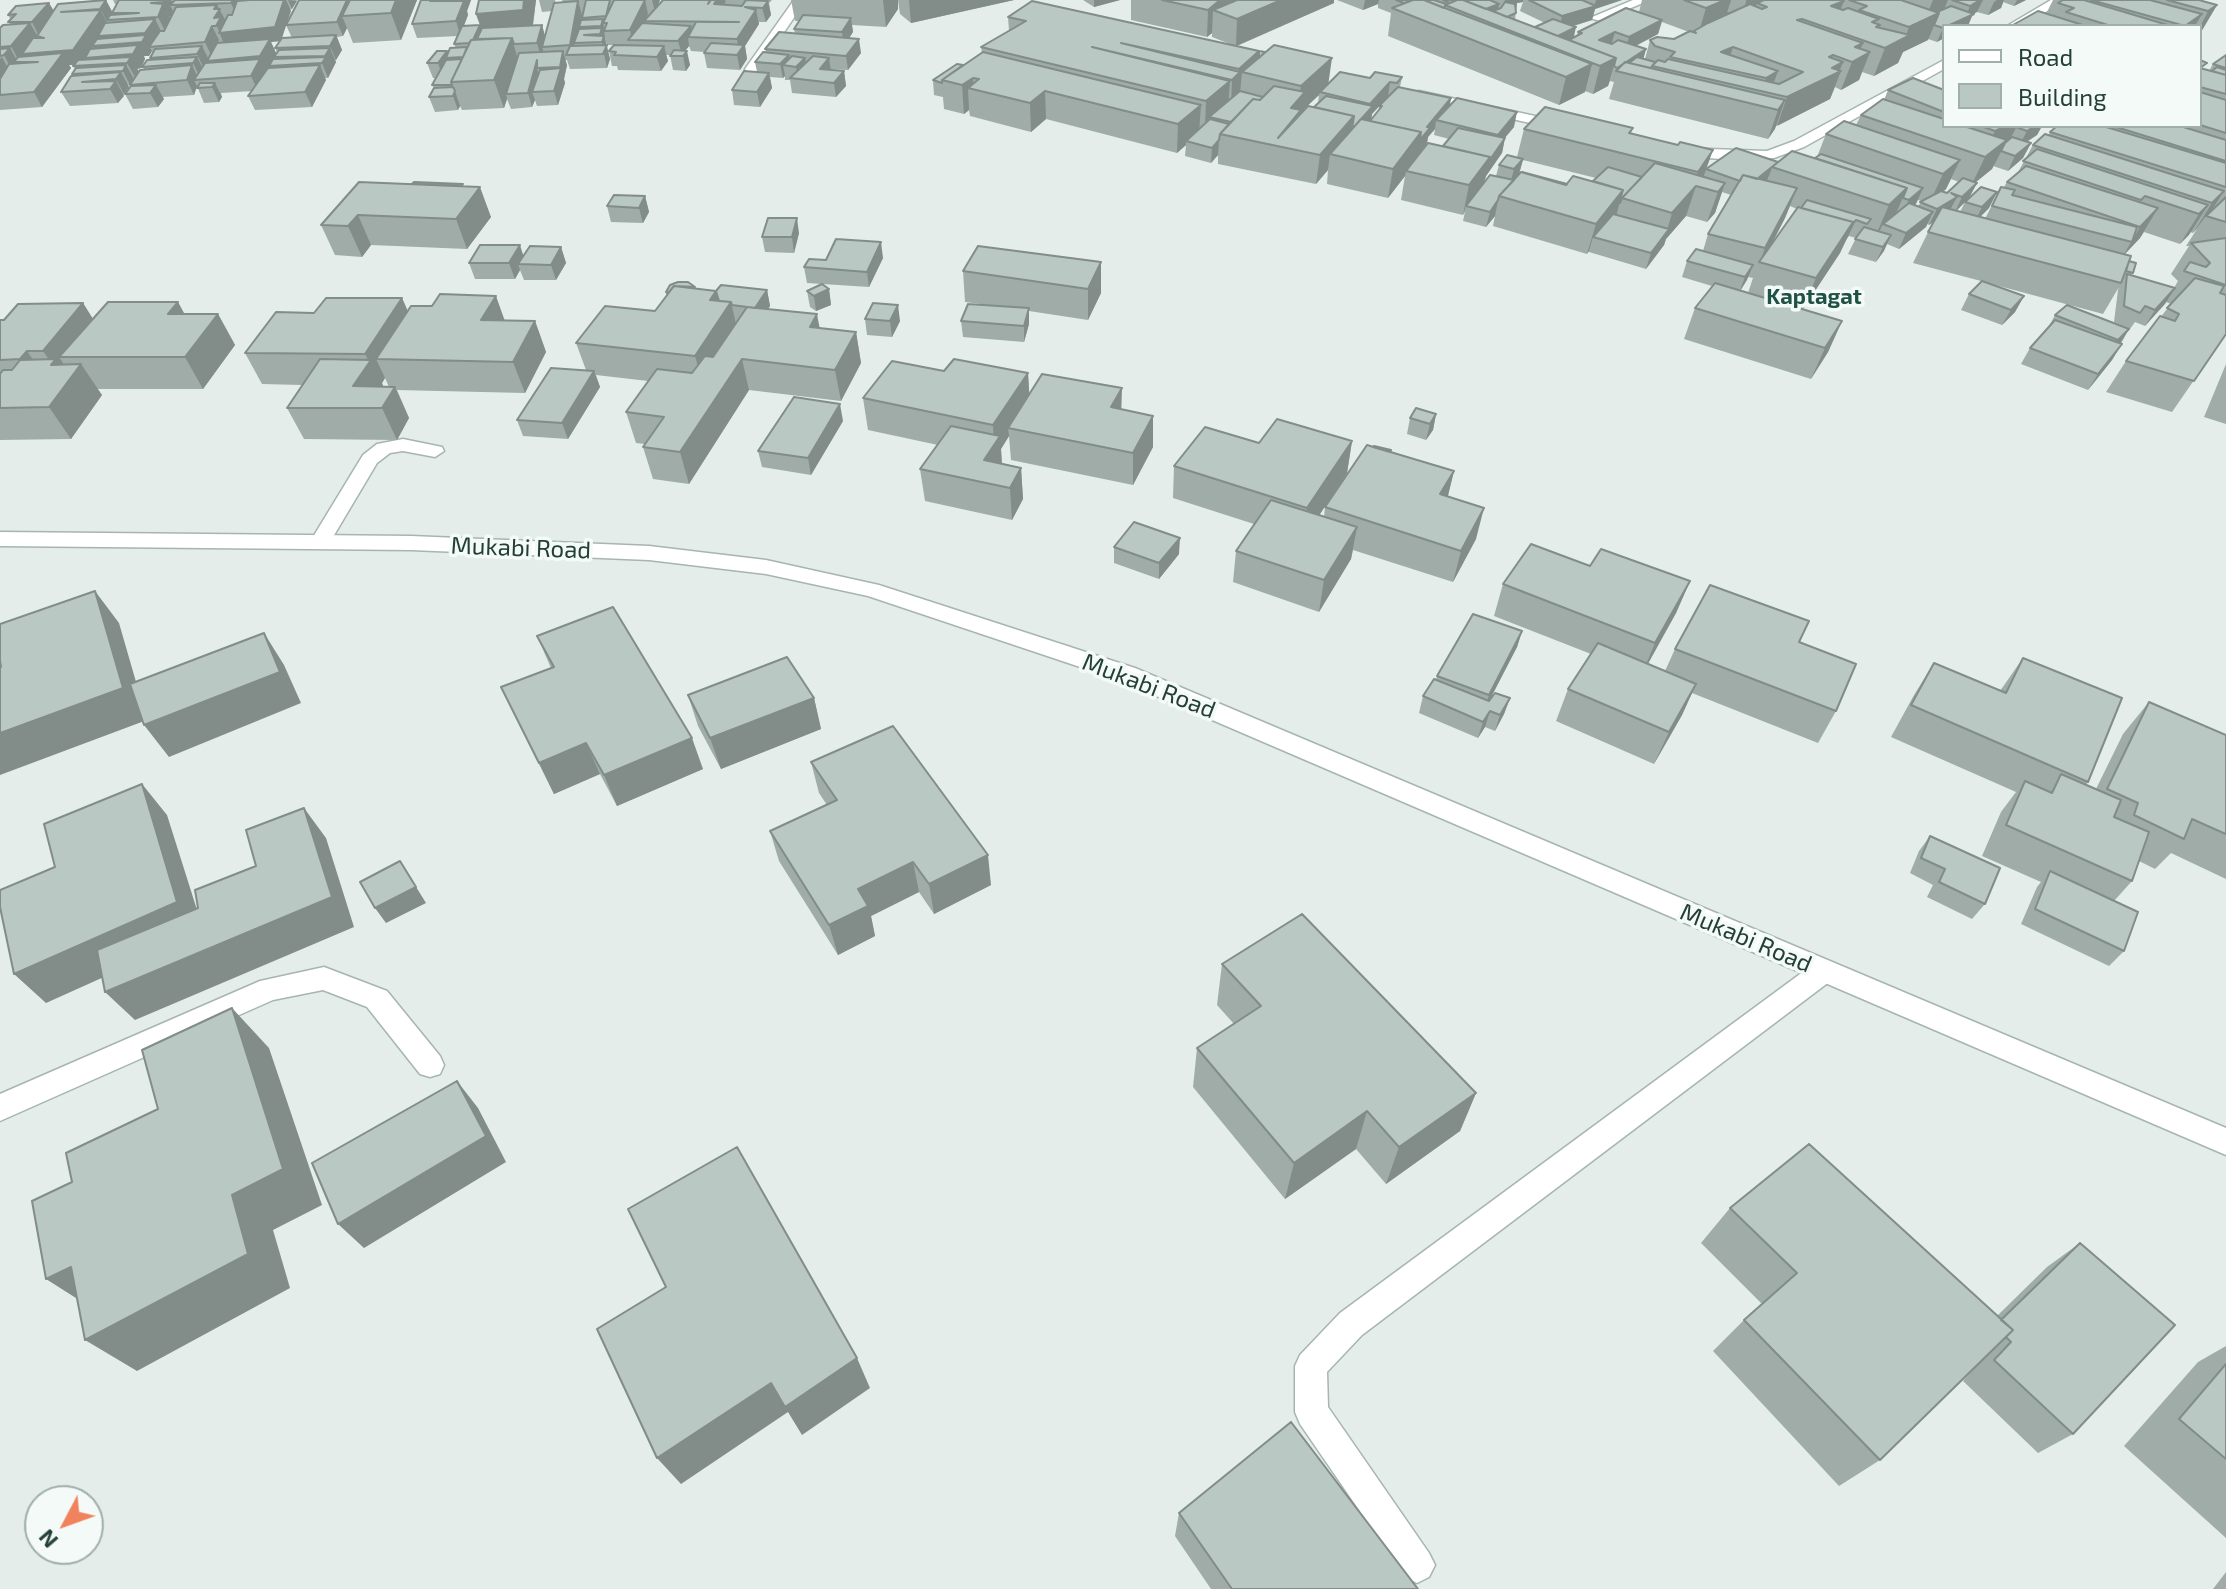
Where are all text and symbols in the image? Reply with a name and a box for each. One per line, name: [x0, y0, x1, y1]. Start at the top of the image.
legend: [1942, 24, 2202, 128]
text: Road: [2018, 42, 2073, 71]
text: Building: [2018, 82, 2107, 111]
district label: Kaptagat: [1766, 284, 1862, 310]
street label: Mukabi Road: [450, 531, 592, 565]
street label: Mukabi Road: [1078, 647, 1220, 725]
street label: Mukabi Road: [1676, 897, 1816, 979]
north arrow: [24, 1485, 104, 1565]
text: N: [32, 1525, 62, 1554]

